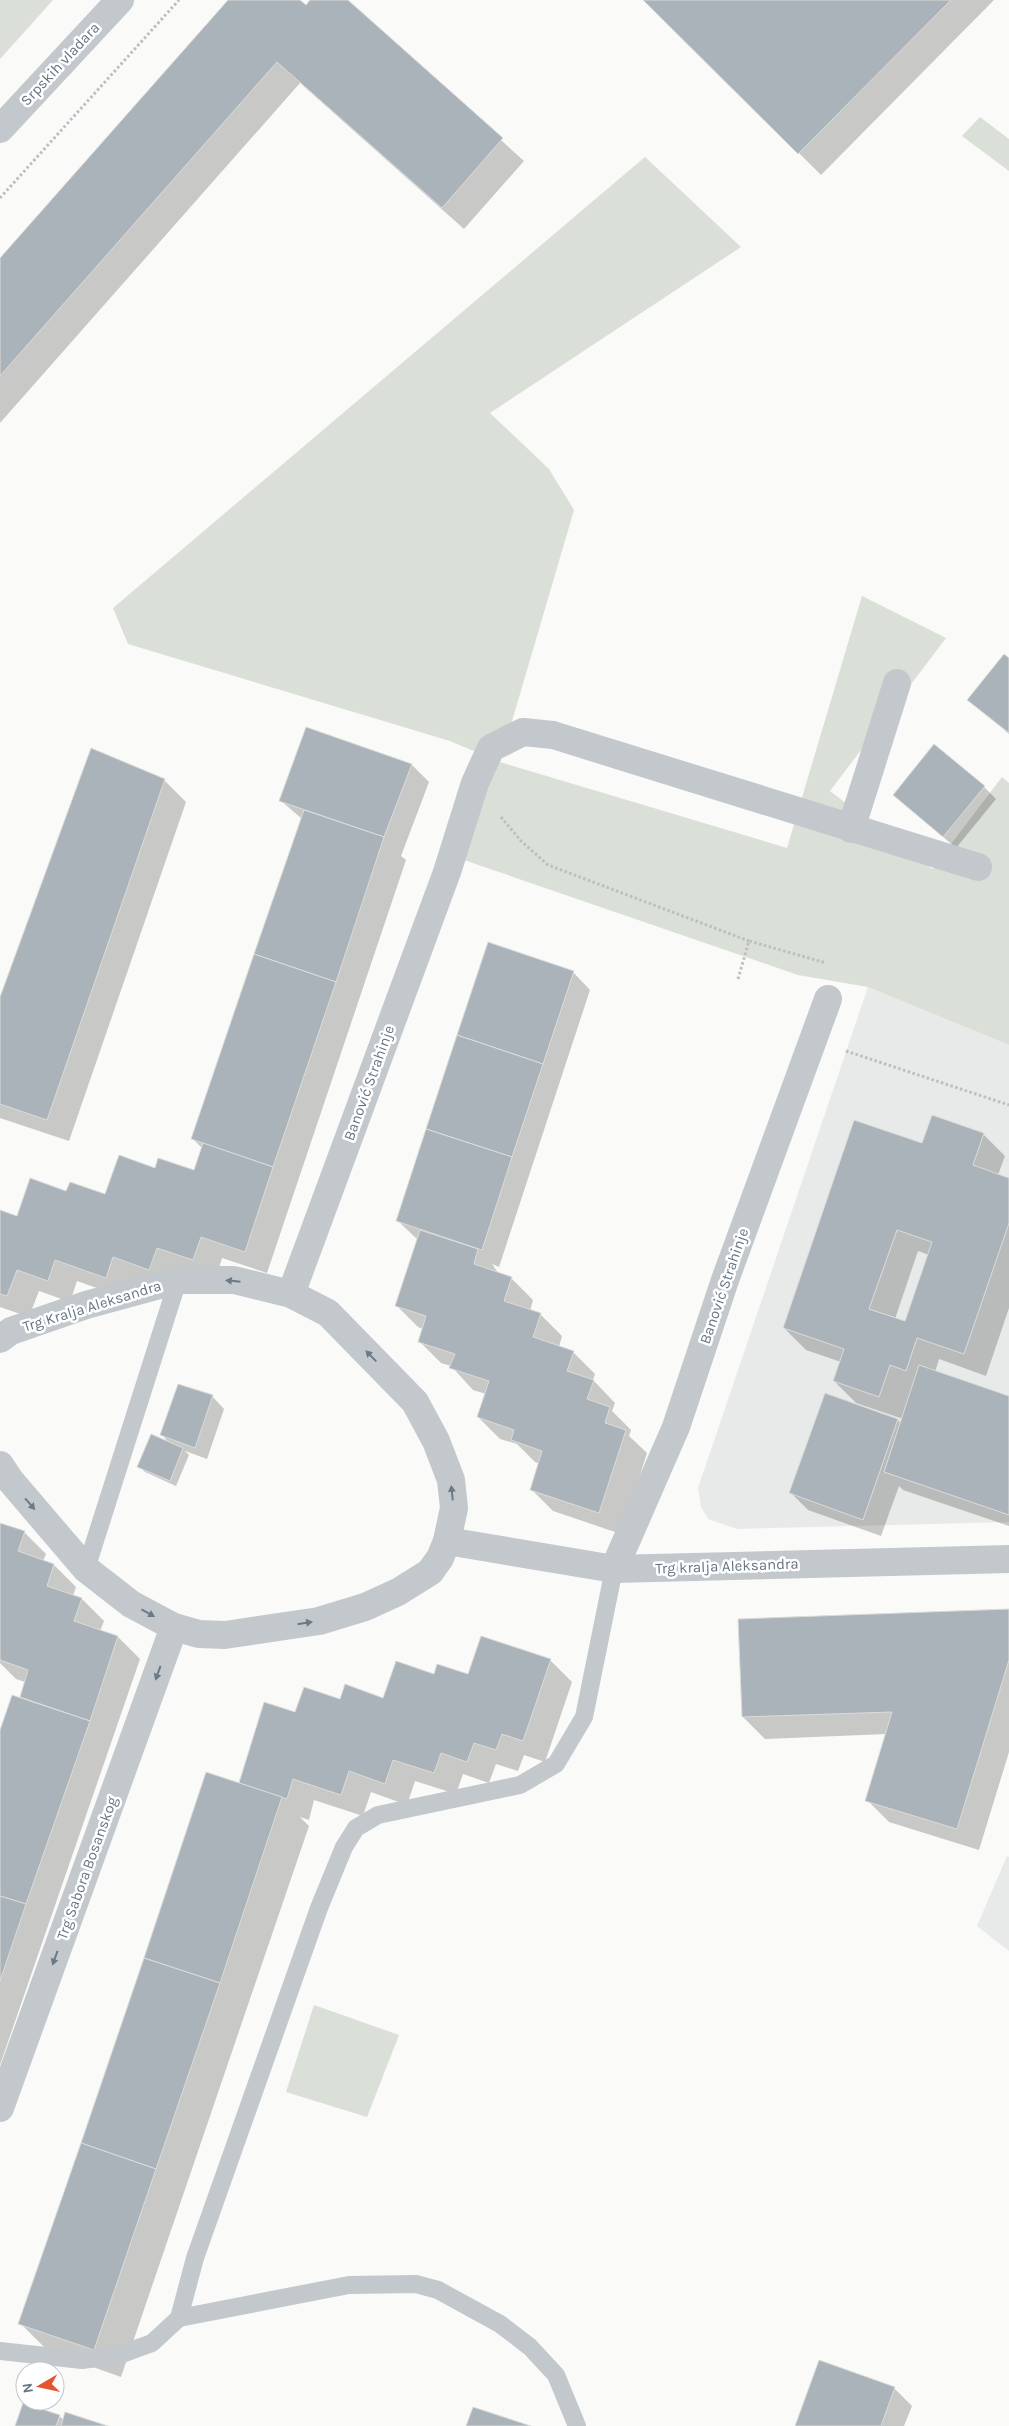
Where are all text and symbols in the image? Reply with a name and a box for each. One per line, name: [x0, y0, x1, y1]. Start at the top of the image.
street label: Srpskih vladara: [17, 19, 103, 109]
street label: Banović Strahinje: [340, 1023, 398, 1143]
street label: Banović Strahinje: [696, 1226, 752, 1346]
street label: Trg Kralja Aleksandra: [21, 1276, 163, 1336]
one-way arrow: [224, 1277, 240, 1285]
one-way arrow: [365, 1350, 377, 1362]
one-way arrow: [448, 1484, 456, 1500]
one-way arrow: [24, 1497, 36, 1509]
street label: Trg kralja Aleksandra: [655, 1555, 799, 1577]
one-way arrow: [141, 1609, 156, 1617]
one-way arrow: [298, 1619, 314, 1627]
one-way arrow: [154, 1666, 162, 1681]
street label: Trg Sabora Bosanskog: [53, 1793, 121, 1942]
one-way arrow: [51, 1950, 58, 1965]
north arrow: [15, 2361, 65, 2411]
text: N: [18, 2382, 37, 2394]

